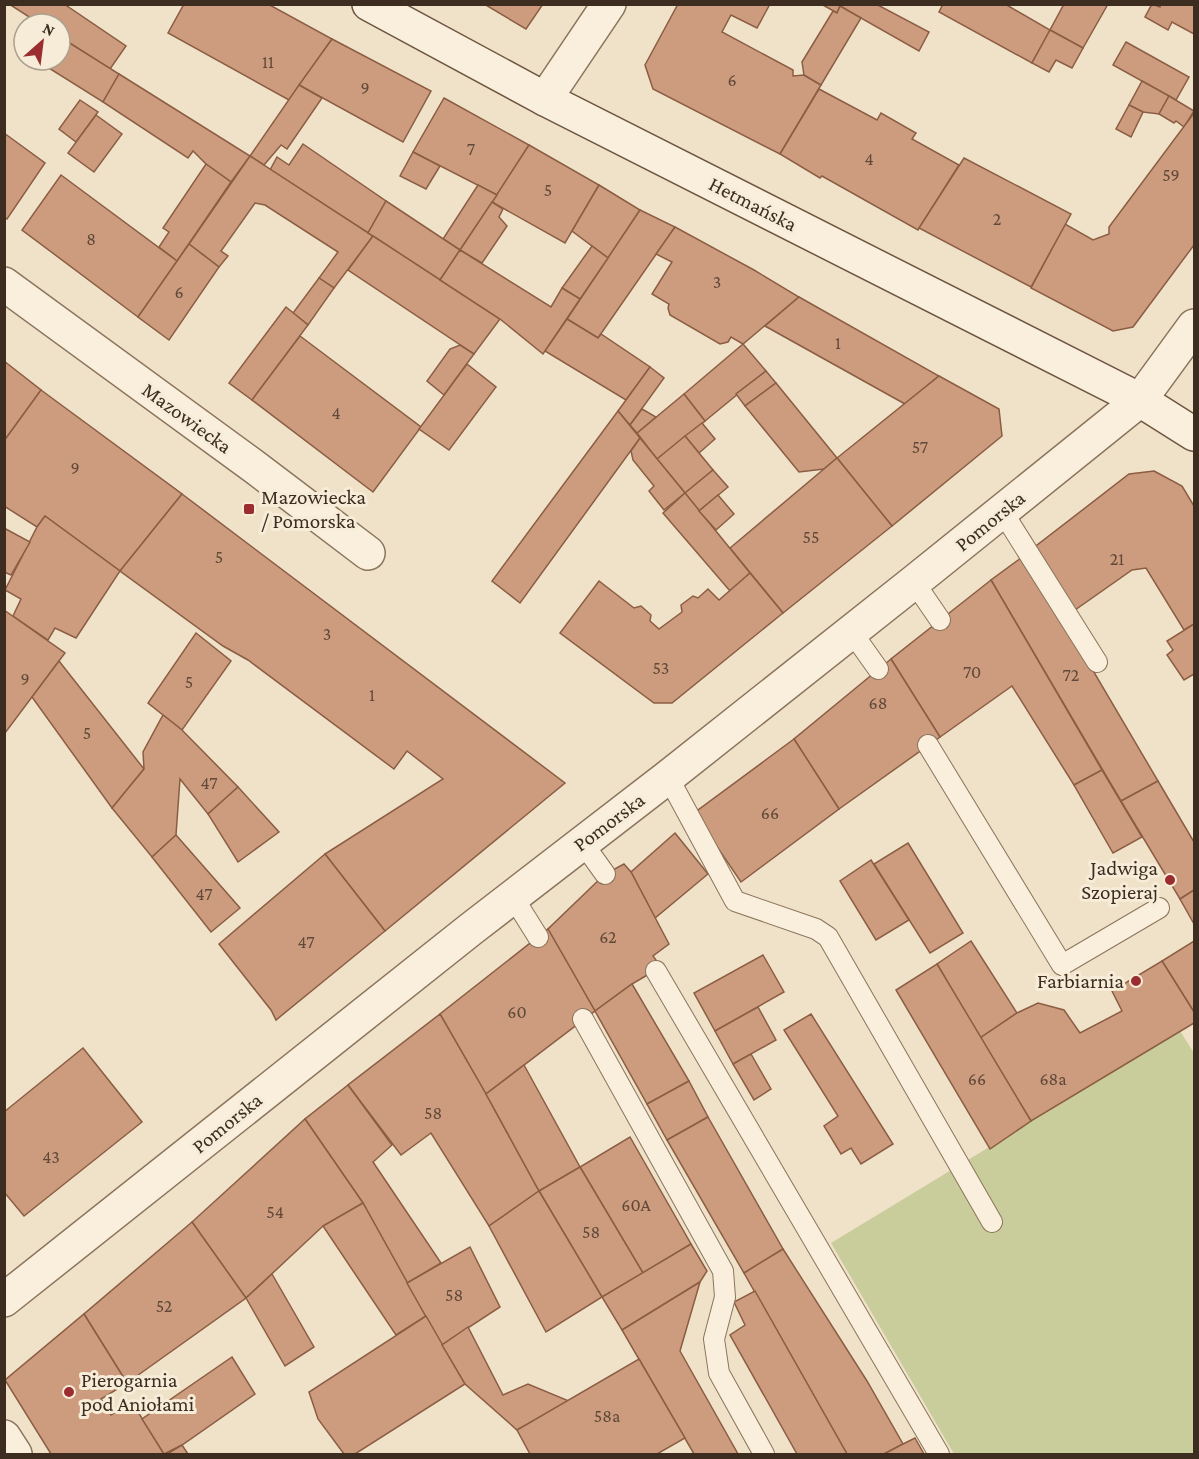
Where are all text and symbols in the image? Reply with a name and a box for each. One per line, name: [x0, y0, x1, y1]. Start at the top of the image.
north arrow: [12, 12, 72, 72]
text: N: [40, 19, 58, 39]
house number: 11: [262, 52, 274, 72]
house number: 6: [727, 70, 737, 90]
house number: 9: [360, 78, 370, 98]
house number: 7: [467, 139, 475, 159]
house number: 4: [864, 149, 874, 169]
house number: 59: [1162, 165, 1180, 185]
street label: Hetmańska: [705, 172, 801, 237]
house number: 5: [544, 180, 552, 200]
house number: 2: [993, 209, 1001, 229]
house number: 8: [86, 229, 96, 249]
house number: 3: [713, 272, 721, 292]
house number: 6: [174, 282, 184, 302]
house number: 1: [835, 333, 841, 353]
street label: Mazowiecka: [138, 377, 237, 459]
house number: 4: [331, 403, 341, 423]
house number: 57: [912, 437, 928, 457]
house number: 9: [70, 458, 80, 478]
place label: Mazowiecka / Pomorska: [261, 485, 366, 533]
street label: Pomorska: [950, 485, 1030, 556]
marker: Mazowiecka / Pomorska: [242, 502, 256, 516]
house number: 55: [803, 527, 819, 547]
house number: 5: [215, 547, 223, 567]
house number: 21: [1110, 549, 1124, 569]
house number: 3: [323, 624, 331, 644]
house number: 53: [653, 658, 669, 678]
house number: 70: [963, 662, 981, 682]
house number: 72: [1063, 665, 1079, 685]
house number: 9: [20, 669, 30, 689]
house number: 5: [185, 672, 193, 692]
house number: 1: [369, 685, 375, 705]
house number: 68: [869, 693, 887, 713]
house number: 5: [83, 723, 91, 743]
house number: 47: [200, 773, 218, 793]
street label: Pomorska: [569, 787, 650, 857]
house number: 66: [761, 803, 779, 823]
place label: Jadwiga Szopieraj: [1081, 856, 1158, 904]
marker: Jadwiga Szopieraj: [1163, 873, 1177, 887]
house number: 47: [195, 884, 213, 904]
house number: 62: [599, 927, 617, 947]
house number: 47: [297, 932, 315, 952]
place label: Farbiarnia: [1037, 969, 1124, 993]
marker: Farbiarnia: [1129, 974, 1143, 988]
house number: 60: [507, 1002, 527, 1022]
house number: 66: [968, 1069, 986, 1089]
house number: 68a: [1039, 1069, 1067, 1089]
street label: Pomorska: [187, 1087, 267, 1158]
house number: 58: [424, 1103, 442, 1123]
house number: 43: [42, 1147, 60, 1167]
house number: 60A: [621, 1195, 651, 1215]
house number: 54: [266, 1202, 284, 1222]
house number: 58: [582, 1222, 600, 1242]
house number: 58: [445, 1285, 463, 1305]
house number: 52: [156, 1296, 172, 1316]
place label: Pierogarnia pod Aniołami: [81, 1368, 195, 1416]
marker: Pierogarnia pod Aniołami: [62, 1385, 76, 1399]
house number: 58a: [594, 1406, 620, 1426]

